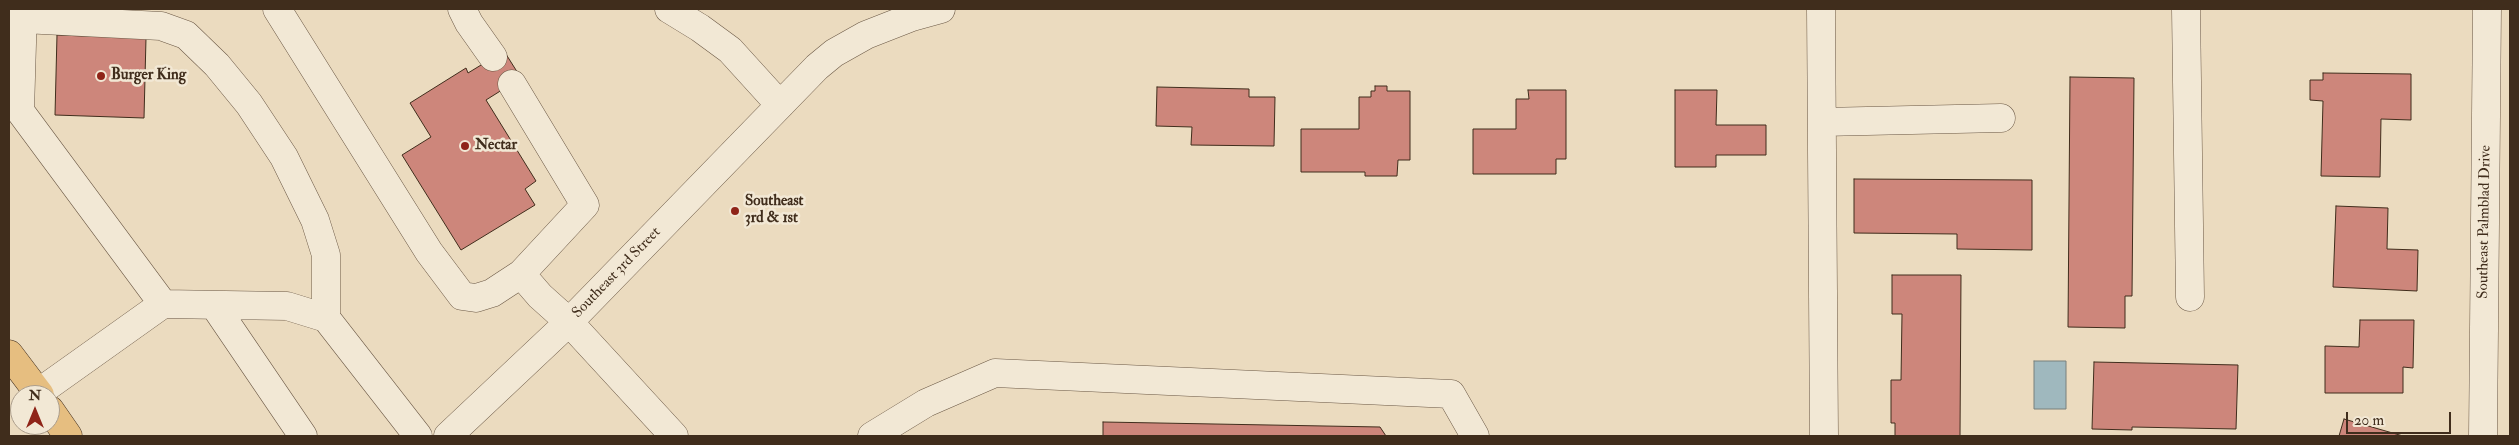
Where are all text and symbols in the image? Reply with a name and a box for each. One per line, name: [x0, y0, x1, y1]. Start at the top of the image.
place label: Burger King: [111, 67, 186, 85]
marker: Burger King: [95, 70, 107, 82]
place label: Nectar: [475, 137, 517, 155]
marker: Nectar: [459, 140, 471, 152]
street label: Southeast Palmblad Drive: [2475, 145, 2495, 299]
place label: Southeast 3rd & 1st: [745, 193, 803, 228]
marker: Southeast 3rd & 1st: [729, 205, 741, 217]
street label: Southeast 3rd Street: [569, 224, 665, 322]
north arrow: [10, 385, 60, 435]
text: N: [29, 387, 41, 404]
scale bar: [2349, 402, 2454, 434]
text: 20 m: [2354, 411, 2384, 430]

